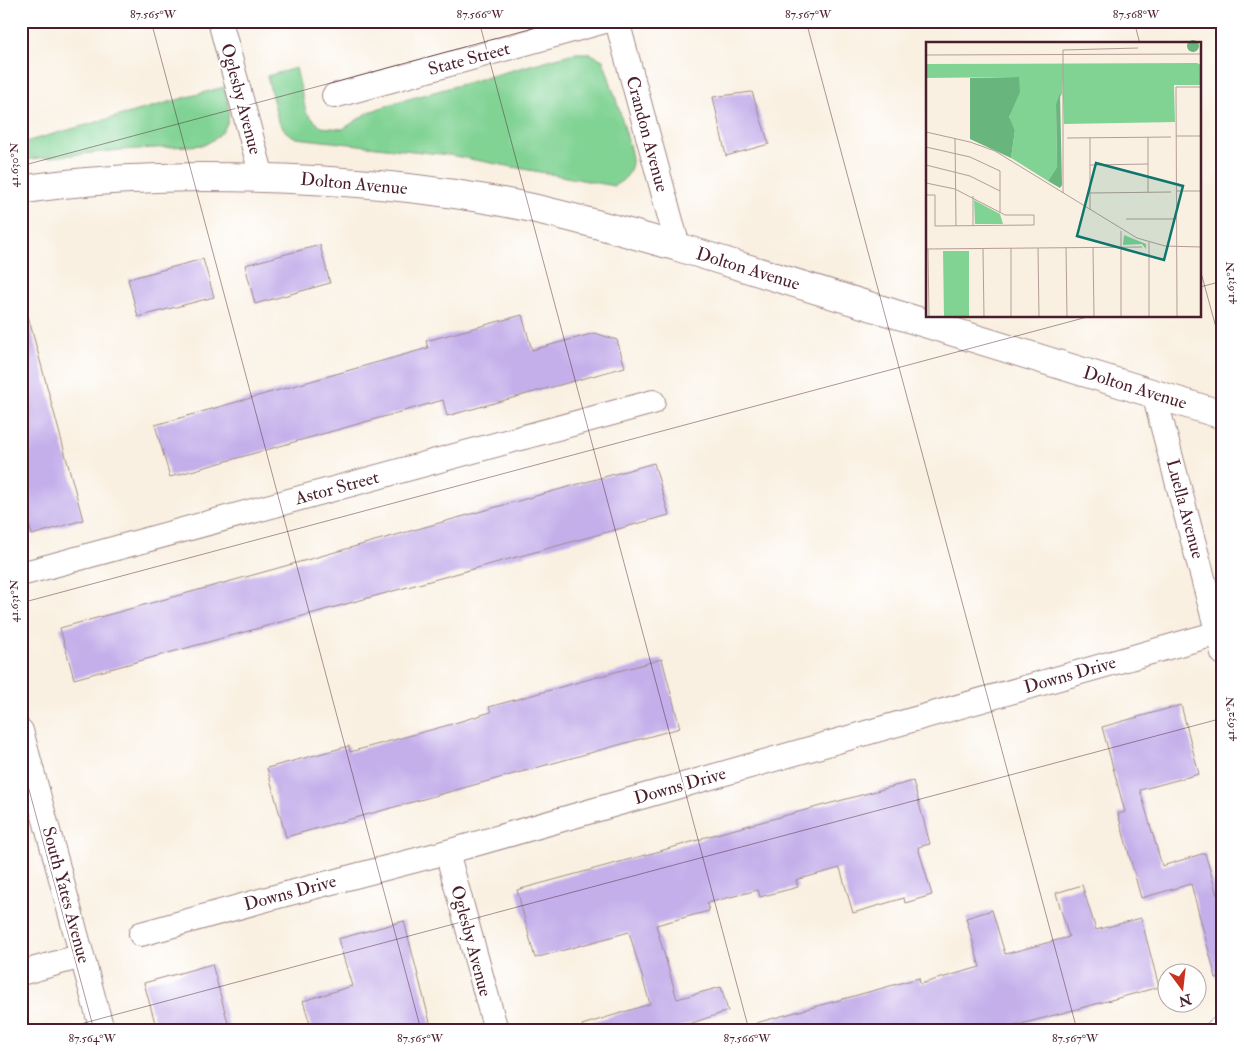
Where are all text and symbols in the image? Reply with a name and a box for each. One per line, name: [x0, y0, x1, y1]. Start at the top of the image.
text: 87.565°W: [130, 7, 177, 22]
text: 87.566°W: [457, 7, 504, 22]
text: 87.567°W: [785, 7, 832, 22]
text: 87.568°W: [1113, 7, 1160, 22]
street label: State Street: [426, 37, 513, 81]
street label: Oglesby Avenue: [215, 41, 267, 158]
inset map: [926, 42, 1202, 318]
street label: Crandon Avenue: [620, 74, 674, 195]
text: 41.630°N: [7, 142, 22, 187]
street label: Dolton Avenue: [300, 168, 409, 200]
street label: Dolton Avenue: [693, 242, 803, 296]
text: 41.631°N: [1223, 261, 1238, 305]
street label: Dolton Avenue: [1080, 361, 1190, 415]
street label: Luella Avenue: [1161, 457, 1209, 562]
street label: Astor Street: [292, 466, 382, 510]
text: 41.631°N: [7, 579, 22, 623]
street label: Downs Drive: [1021, 651, 1119, 699]
text: 41.632°N: [1223, 696, 1238, 741]
street label: Downs Drive: [631, 762, 729, 810]
street label: South Yates Avenue: [37, 824, 95, 966]
street label: Downs Drive: [241, 870, 339, 916]
street label: Oglesby Avenue: [445, 883, 497, 1000]
north arrow: [1156, 964, 1206, 1014]
text: N: [1177, 990, 1194, 1010]
text: 87.564°W: [68, 1031, 116, 1046]
text: 87.565°W: [397, 1031, 444, 1046]
text: 87.566°W: [724, 1031, 771, 1046]
text: 87.567°W: [1052, 1031, 1099, 1046]

